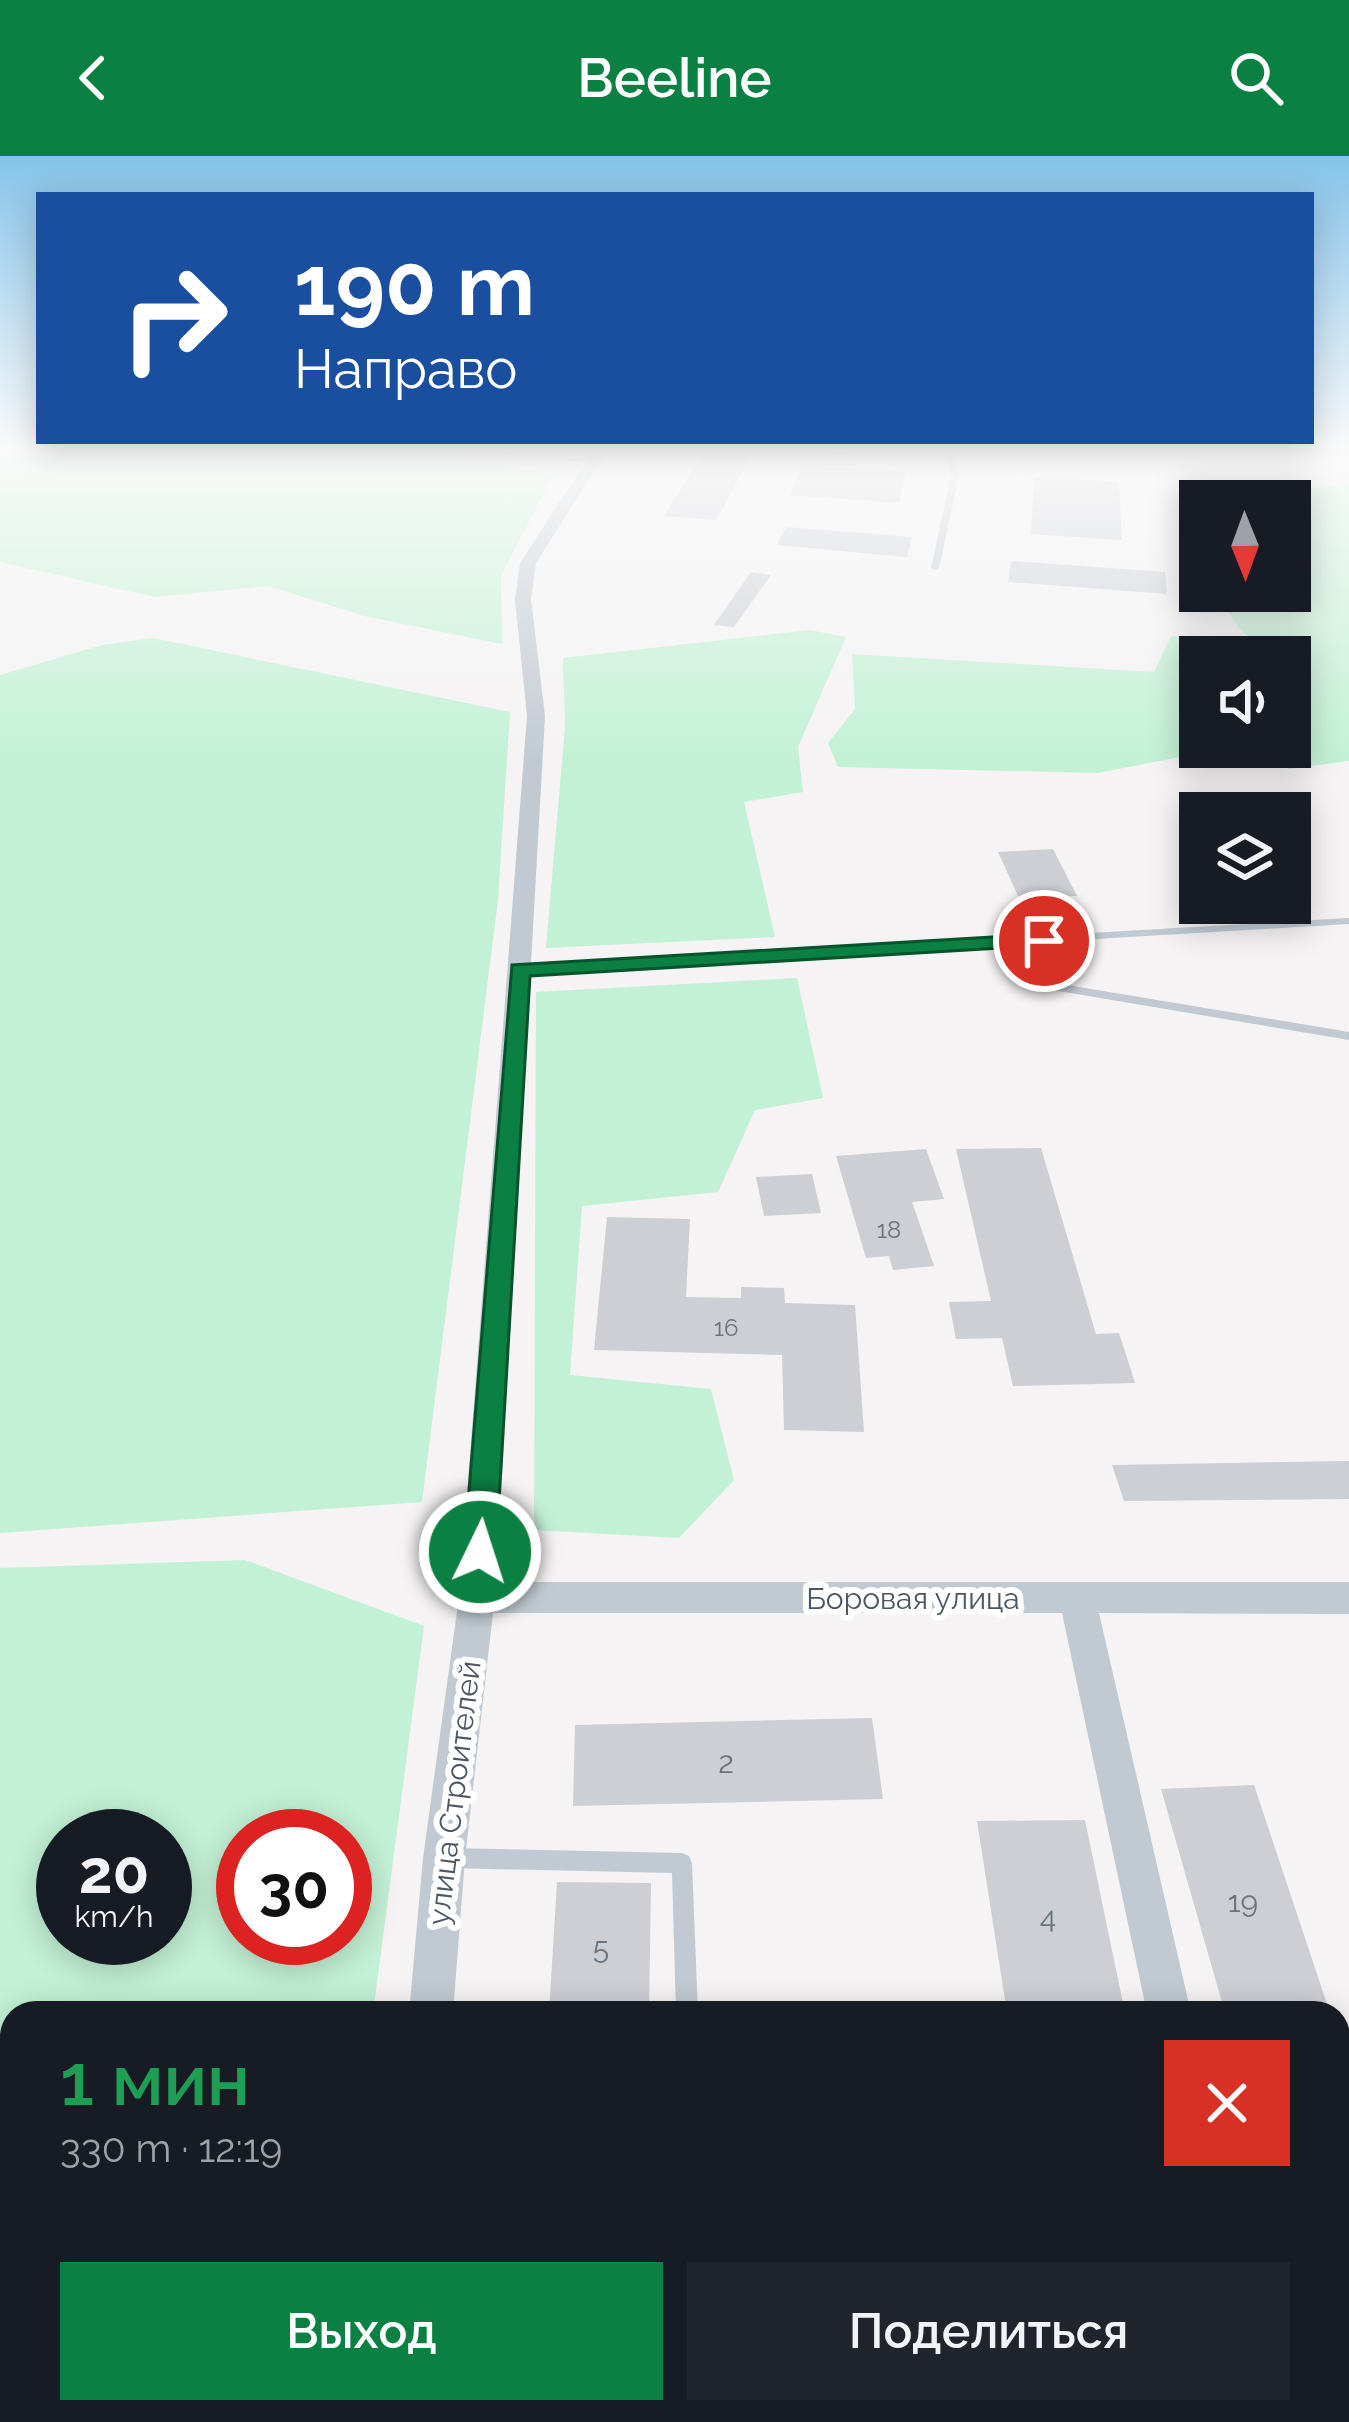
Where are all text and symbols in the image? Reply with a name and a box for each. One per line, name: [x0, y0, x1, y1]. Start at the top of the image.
icon: back: [60, 45, 126, 111]
icon: search: [1223, 45, 1289, 111]
text: Beeline: [577, 46, 772, 110]
text: 190 m: [294, 236, 535, 335]
icon: right: [96, 240, 252, 396]
text: Направо: [294, 337, 517, 401]
north arrow: [1179, 480, 1311, 612]
map controls: [1179, 480, 1311, 924]
button: sound: [1179, 636, 1311, 768]
button: layers: [1179, 792, 1311, 924]
pin: [993, 890, 1095, 992]
icon: arrive: [1011, 908, 1077, 974]
house number: 18: [877, 1215, 901, 1244]
house number: 16: [714, 1313, 738, 1342]
position arrow: [417, 1489, 543, 1615]
street label: Боровая улица: [806, 1581, 1020, 1616]
street label: улица Строителей: [420, 1659, 488, 1927]
house number: 2: [718, 1745, 734, 1780]
speed limit sign: 30: [216, 1809, 372, 1965]
text: 20: [79, 1837, 149, 1907]
house number: 19: [1228, 1884, 1258, 1919]
text: km/h: [74, 1899, 154, 1934]
house number: 4: [1040, 1900, 1056, 1935]
house number: 5: [593, 1931, 609, 1966]
text: 1 мин: [60, 2037, 250, 2122]
button: close: [1164, 2040, 1290, 2166]
text: 330 m · 12:19: [60, 2125, 282, 2171]
button: Выход: [60, 2262, 663, 2400]
button: Поделиться: [687, 2262, 1290, 2400]

